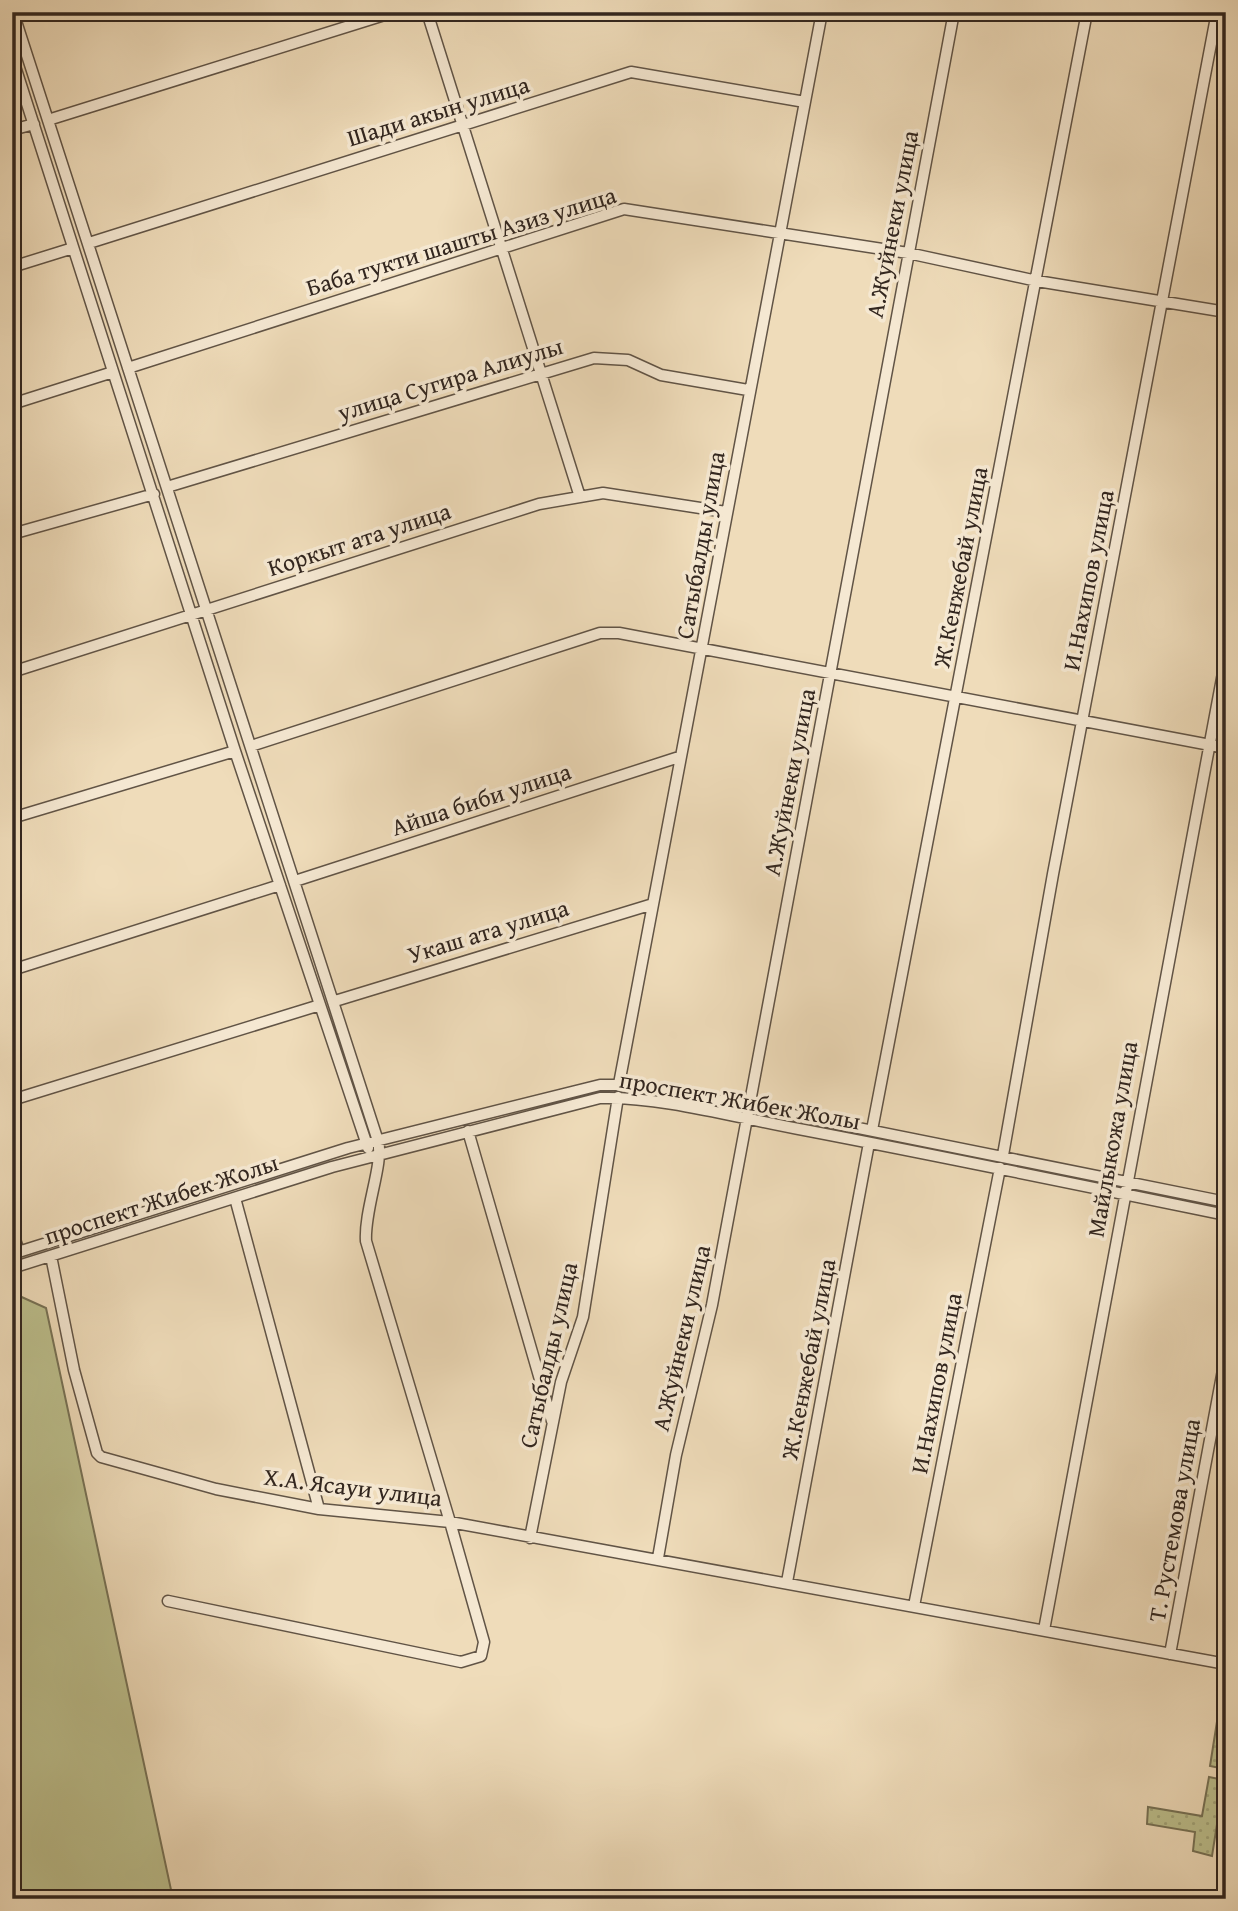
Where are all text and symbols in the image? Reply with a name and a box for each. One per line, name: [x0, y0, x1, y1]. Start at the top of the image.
street label: Шади акын улица: [343, 66, 534, 155]
street label: А.Жуйнеки улица: [857, 127, 927, 321]
street label: Баба тукти шашты Азиз улица: [302, 177, 621, 305]
street label: улица Сугира Алиулы: [332, 328, 567, 430]
street label: Сатыбалды улица: [666, 448, 734, 641]
street label: Ж.Кенжебай улица: [923, 463, 997, 671]
street label: И.Нахипов улица: [1053, 486, 1123, 673]
street label: Коркыт ата улица: [263, 493, 456, 585]
street label: А.Жуйнеки улица: [754, 685, 824, 879]
street label: Айша биби улица: [387, 753, 576, 845]
street label: Укаш ата улица: [403, 890, 573, 972]
street label: Майлыкожа улица: [1078, 1038, 1147, 1240]
street label: проспект Жибек Жолы: [617, 1062, 863, 1138]
street label: проспект Жибек Жолы: [39, 1145, 283, 1253]
street label: А.Жуйнеки улица: [643, 1241, 720, 1435]
street label: Ж.Кенжебай улица: [771, 1255, 845, 1463]
street label: Сатыбалды улица: [510, 1258, 587, 1451]
street label: И.Нахипов улица: [901, 1289, 971, 1476]
street label: Т. Рустемова улица: [1139, 1415, 1209, 1624]
street label: Х.А. Ясауи улица: [262, 1459, 445, 1515]

